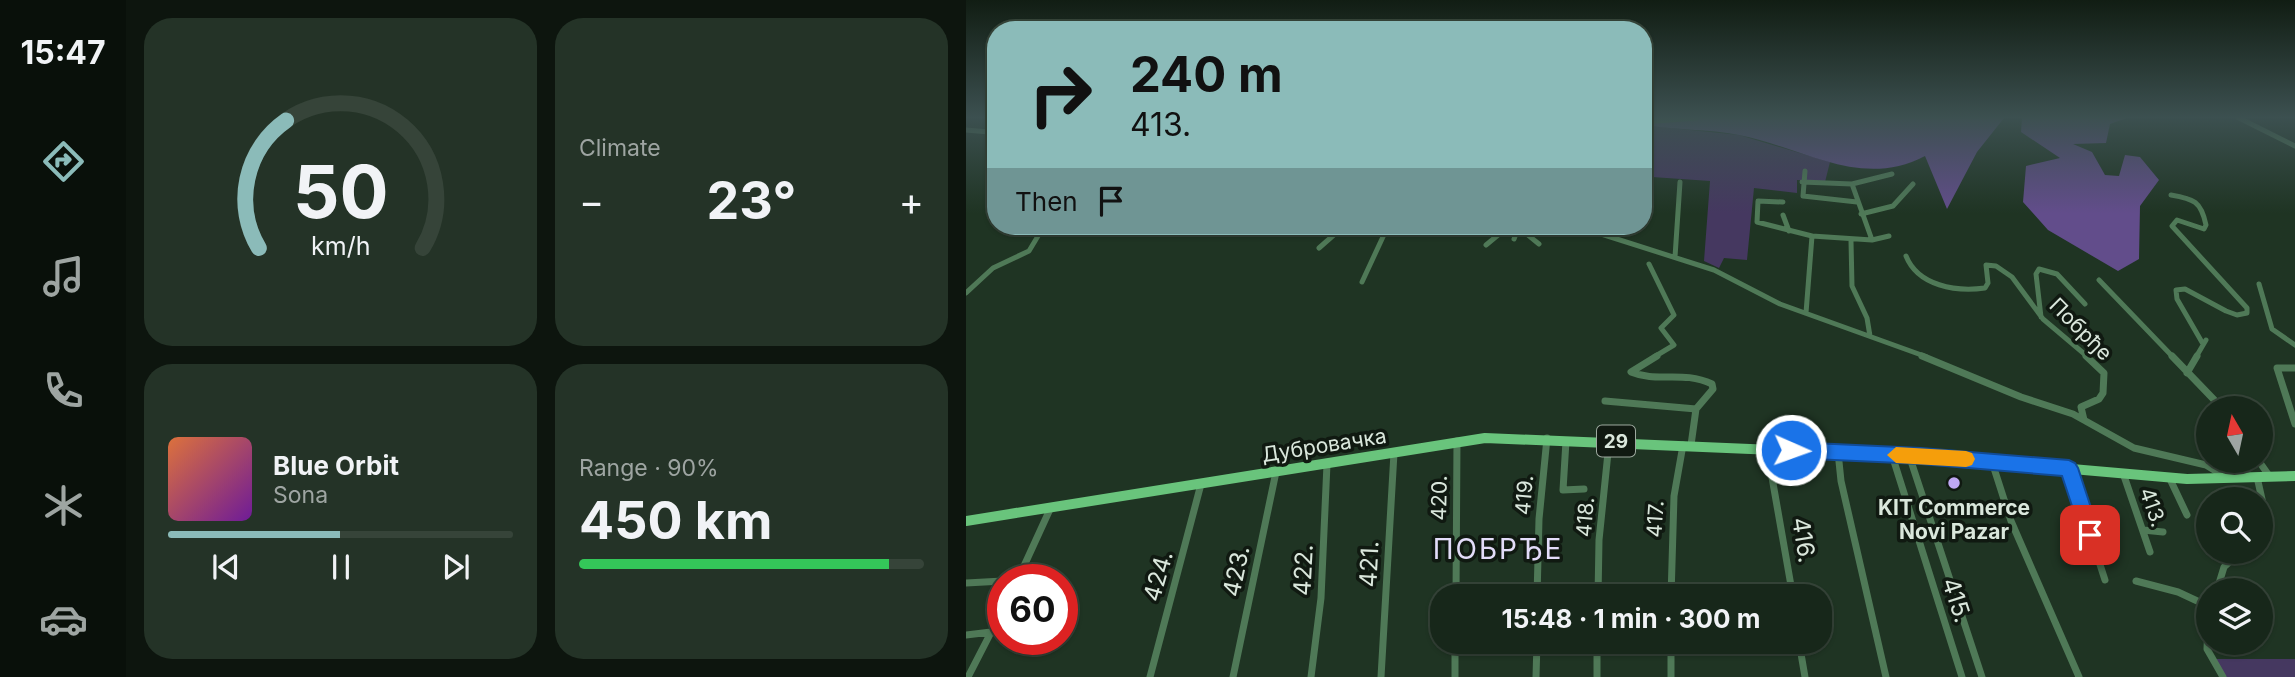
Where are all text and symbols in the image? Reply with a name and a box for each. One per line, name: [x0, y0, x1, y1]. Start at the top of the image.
text: 15:47: [20, 33, 106, 72]
text: 240 m: [1130, 45, 1283, 104]
icon: right: [1015, 49, 1106, 140]
text: 413.: [1130, 105, 1191, 144]
text: Climate: [579, 134, 661, 162]
icon: directions: [39, 137, 88, 186]
text: 50: [293, 147, 388, 236]
text: 23°: [707, 169, 796, 232]
text: −: [579, 178, 604, 224]
text: +: [899, 178, 924, 224]
icon: arrive: [1092, 182, 1130, 220]
text: Then: [1015, 186, 1078, 217]
text: km/h: [311, 231, 370, 261]
icon: music: [39, 252, 88, 301]
street label: Побрђе: [2045, 293, 2117, 365]
icon: phone: [39, 366, 88, 415]
north arrow: [2196, 396, 2273, 472]
map controls: [2196, 396, 2273, 655]
position arrow: [1754, 413, 1828, 487]
street label: Дубровачка: [1260, 423, 1388, 467]
road number: 29: [1597, 426, 1635, 456]
text: Blue Orbit: [273, 450, 399, 481]
text: Range · 90%: [579, 454, 719, 482]
street label: 419.: [1510, 474, 1538, 516]
street label: 420.: [1426, 475, 1452, 521]
marker: KIT Commerce Novi Pazar: [1946, 475, 1962, 491]
icon: climate: [39, 481, 88, 530]
text: Sona: [273, 481, 328, 509]
street label: 413.: [2135, 484, 2171, 530]
button: search: [2196, 487, 2273, 564]
text: 450 km: [579, 489, 772, 552]
place label: KIT Commerce Novi Pazar: [1878, 495, 2030, 544]
street label: 418.: [1571, 496, 1599, 538]
street label: 417.: [1641, 500, 1669, 538]
pin: [2060, 505, 2120, 565]
street label: 416.: [1786, 515, 1822, 565]
icon: arrive: [2071, 516, 2109, 554]
district label: ПОБРЂЕ: [1433, 532, 1563, 566]
street label: 421.: [1353, 540, 1385, 588]
street label: 423.: [1216, 543, 1256, 599]
street label: 422.: [1287, 543, 1319, 597]
street label: 424.: [1137, 547, 1179, 605]
icon: previous: [207, 548, 245, 586]
icon: pause: [322, 548, 360, 586]
icon: next: [437, 548, 475, 586]
speed limit sign: 60: [987, 564, 1078, 655]
street label: 415.: [1936, 574, 1978, 626]
button: layers: [2196, 578, 2273, 655]
icon: car: [39, 595, 88, 644]
text: 15:48 · 1 min · 300 m: [1501, 603, 1761, 634]

